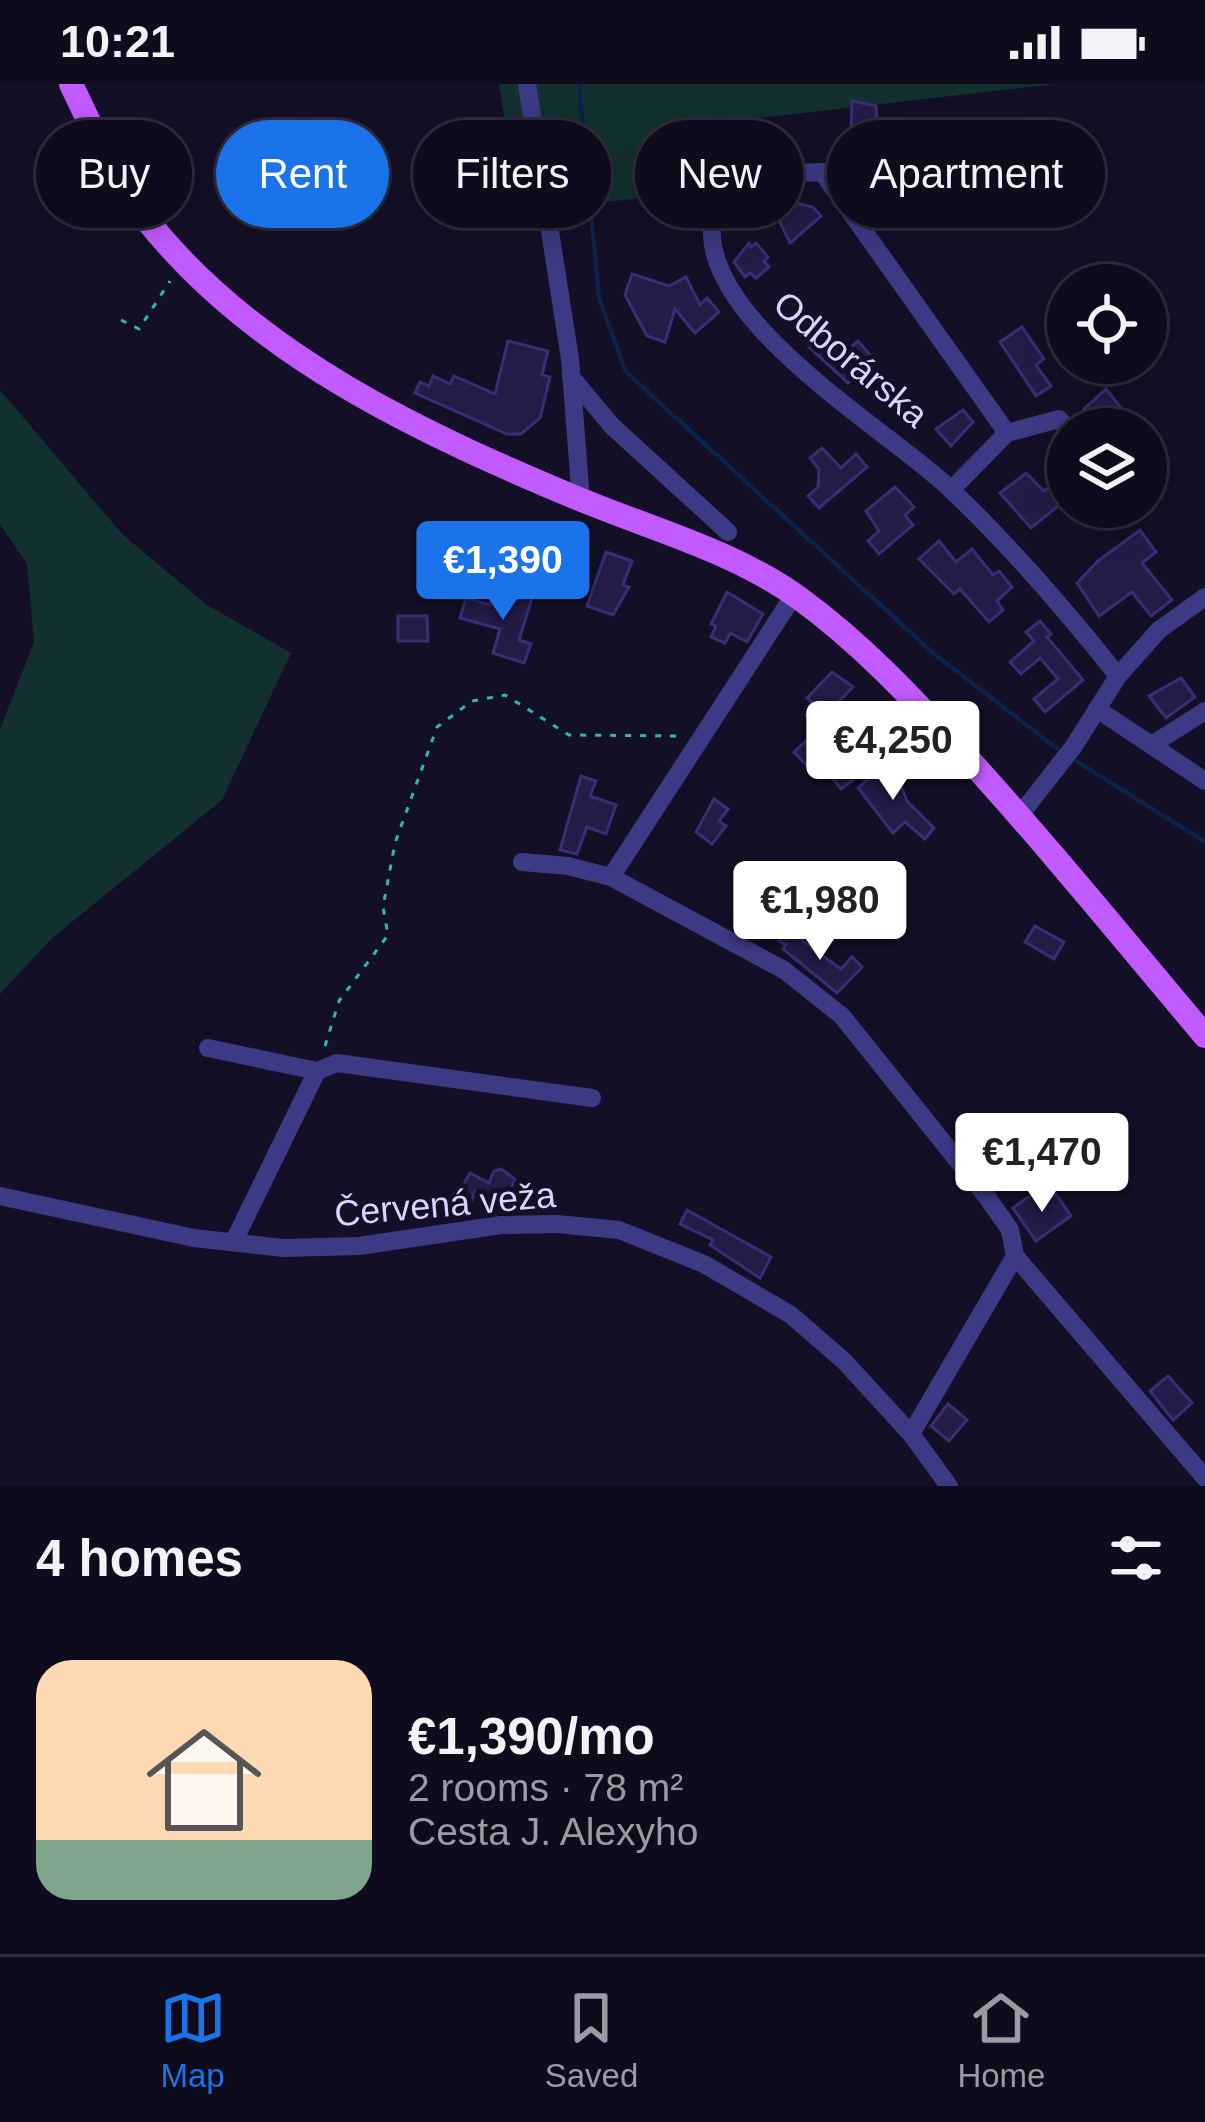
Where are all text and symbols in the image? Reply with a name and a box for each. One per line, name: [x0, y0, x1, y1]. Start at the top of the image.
text: 10:21: [60, 16, 175, 67]
chip: Buy: [36, 120, 192, 228]
chip: Rent: [216, 120, 389, 228]
chip: Filters: [413, 120, 611, 228]
chip: New: [635, 120, 803, 228]
chip: Apartment: [827, 120, 1105, 228]
map controls: [1047, 264, 1167, 528]
button: locate: [1047, 264, 1167, 384]
street label: Odborárska: [766, 283, 937, 436]
button: layers: [1047, 408, 1167, 528]
pin: €1,390: [405, 521, 601, 623]
text: €1,390: [443, 538, 563, 581]
pin: €4,250: [795, 701, 991, 803]
text: €4,250: [833, 718, 953, 761]
pin: €1,980: [722, 861, 918, 963]
text: €1,980: [760, 878, 880, 921]
pin: €1,470: [944, 1113, 1140, 1215]
text: €1,470: [982, 1130, 1102, 1173]
street label: Červená veža: [333, 1174, 558, 1234]
icon: filters: [1103, 1525, 1169, 1591]
text: 4 homes: [36, 1530, 243, 1587]
icon: home: [132, 1708, 276, 1852]
text: €1,390/mo: [408, 1708, 655, 1765]
text: 2 rooms · 78 m²: [408, 1766, 683, 1809]
text: Cesta J. Alexyho: [408, 1810, 698, 1853]
tab: Map: [160, 1985, 226, 2095]
tab: Saved: [545, 1985, 638, 2095]
tab: Home: [957, 1985, 1045, 2095]

